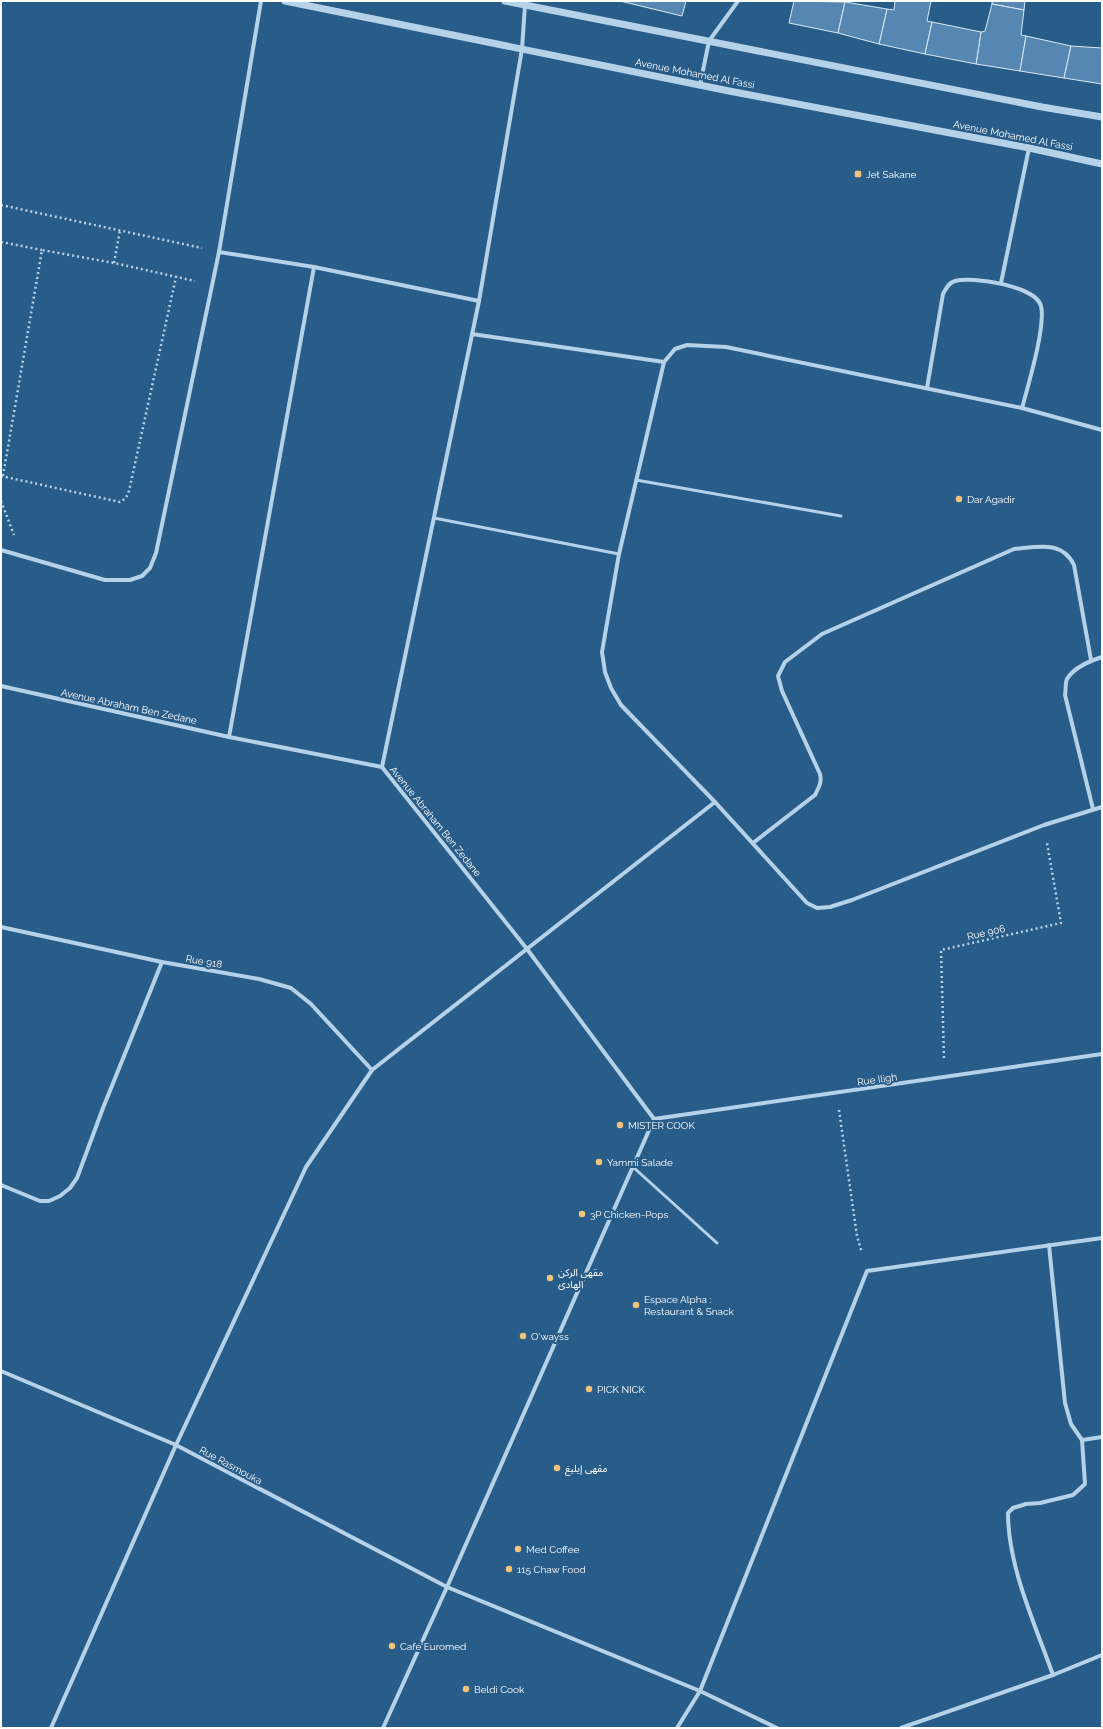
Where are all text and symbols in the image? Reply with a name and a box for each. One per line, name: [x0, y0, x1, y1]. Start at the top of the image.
street label: Avenue Mohamed Al Fassi: [634, 57, 756, 90]
street label: Avenue Mohamed Al Fassi: [952, 119, 1074, 152]
marker: Jet Sakane: [853, 169, 863, 179]
place label: Jet Sakane: [866, 169, 917, 180]
marker: Dar Agadir: [954, 494, 964, 504]
place label: Dar Agadir: [967, 494, 1016, 505]
street label: Avenue Abraham Ben Zedane: [60, 687, 198, 726]
street label: Avenue Abraham Ben Zedane: [388, 764, 484, 879]
street label: Rue 906: [966, 923, 1006, 942]
street label: Rue 918: [185, 953, 223, 970]
street label: Rue Iligh: [856, 1071, 898, 1088]
marker: MISTER COOK: [615, 1120, 625, 1130]
place label: MISTER COOK: [628, 1120, 695, 1131]
marker: Yammi Salade: [594, 1157, 604, 1167]
place label: Yammi Salade: [607, 1157, 673, 1168]
marker: 3P Chicken-Pops: [577, 1209, 587, 1219]
place label: 3P Chicken-Pops: [590, 1209, 668, 1220]
place label: مقهى الركن الهادئ: [558, 1267, 603, 1290]
marker: مقهى الركن الهادئ: [545, 1273, 555, 1283]
place label: Espace Alpha : Restaurant & Snack: [644, 1294, 734, 1317]
marker: Espace Alpha : Restaurant & Snack: [631, 1300, 641, 1310]
marker: O'wayss: [518, 1331, 528, 1341]
place label: O'wayss: [531, 1331, 569, 1342]
marker: PICK NICK: [584, 1384, 594, 1394]
place label: PICK NICK: [597, 1384, 645, 1395]
street label: Rue Rasmouka: [198, 1444, 264, 1487]
marker: مقهى إيليغ: [552, 1463, 562, 1473]
place label: مقهى إيليغ: [565, 1463, 608, 1476]
marker: Med Coffee: [513, 1544, 523, 1554]
place label: Med Coffee: [526, 1544, 580, 1555]
marker: 115 Chaw Food: [504, 1564, 514, 1574]
place label: 115 Chaw Food: [517, 1564, 586, 1575]
marker: Café Euromed: [387, 1641, 397, 1651]
place label: Café Euromed: [400, 1641, 466, 1652]
marker: Beldi Cook: [461, 1684, 471, 1694]
place label: Beldi Cook: [474, 1684, 525, 1695]

